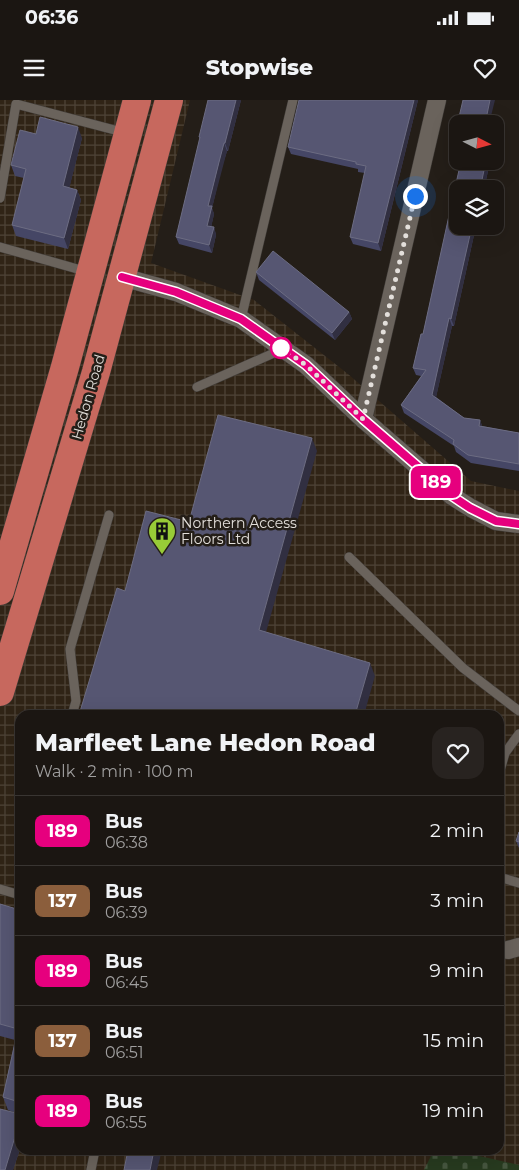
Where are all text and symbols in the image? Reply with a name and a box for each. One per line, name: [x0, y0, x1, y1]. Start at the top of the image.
text: 06:36: [25, 6, 78, 29]
icon: menu: [20, 54, 48, 82]
text: Stopwise: [206, 54, 313, 81]
icon: heart: [471, 54, 499, 82]
north arrow: [449, 115, 504, 170]
map controls: [449, 115, 504, 235]
button: layers: [449, 180, 504, 235]
your location: [403, 184, 428, 209]
unlabelled marker: [270, 337, 292, 359]
street label: Hedon Road: [67, 352, 109, 442]
line badge: 189: [407, 466, 465, 498]
text: 189: [421, 471, 451, 493]
place label: Northern Access Floors Ltd: [181, 514, 297, 548]
building icon: Northern Access Floors Ltd: [147, 516, 177, 555]
button: heart: [432, 727, 484, 779]
text: Marfleet Lane Hedon Road: [35, 728, 376, 757]
text: Walk · 2 min · 100 m: [35, 762, 194, 781]
text: Bus: [105, 810, 143, 833]
text: 2 min: [430, 819, 484, 842]
text: 189: [47, 820, 78, 842]
text: 06:38: [105, 833, 148, 852]
text: Bus: [105, 880, 143, 903]
text: 3 min: [430, 889, 484, 912]
text: 137: [48, 890, 77, 912]
text: 06:39: [105, 903, 148, 922]
text: Bus: [105, 950, 143, 973]
text: 9 min: [429, 959, 484, 982]
text: 189: [47, 960, 78, 982]
text: 06:45: [105, 973, 148, 992]
text: Bus: [105, 1020, 143, 1043]
text: 15 min: [423, 1029, 484, 1052]
text: 137: [48, 1030, 77, 1052]
text: 06:51: [105, 1043, 144, 1062]
text: Bus: [105, 1090, 143, 1113]
text: 19 min: [422, 1099, 484, 1122]
text: 189: [47, 1100, 78, 1122]
text: 06:55: [105, 1113, 147, 1132]

